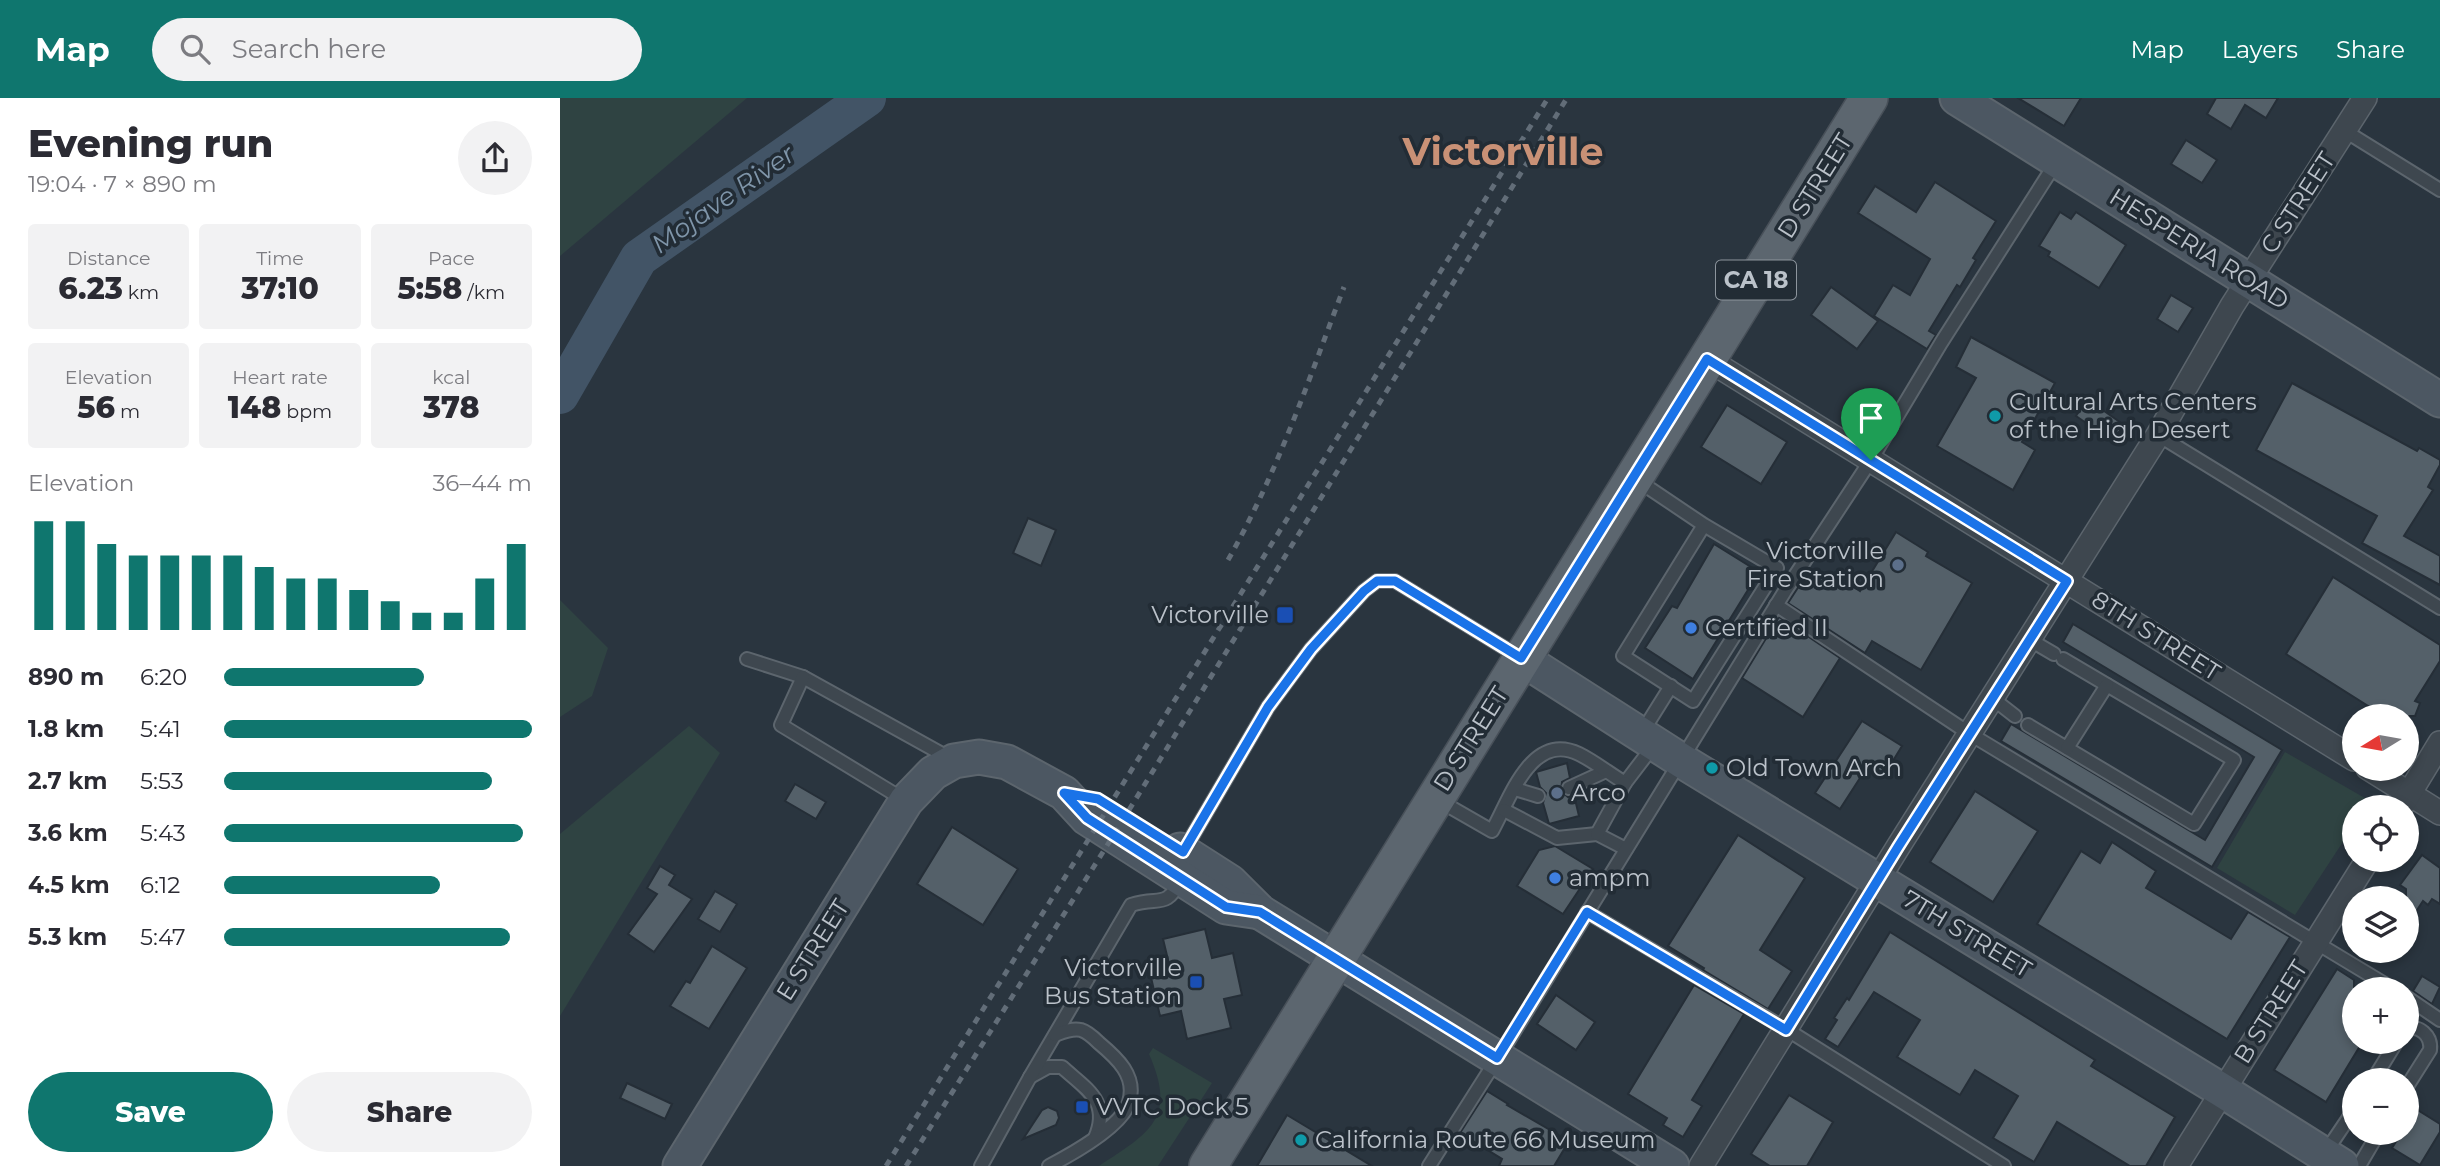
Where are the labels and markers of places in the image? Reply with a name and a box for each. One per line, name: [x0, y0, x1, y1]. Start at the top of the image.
place label: Cultural Arts Centers of the High Desert: [2009, 387, 2257, 444]
pin: [1841, 388, 1901, 460]
marker: Cultural Arts Centers of the High Desert: [1987, 408, 2003, 424]
place label: Victorville Fire Station: [1747, 536, 1884, 593]
marker: Victorville Fire Station: [1890, 557, 1906, 573]
place label: Victorville: [1151, 600, 1269, 629]
marker: Victorville: [1275, 605, 1295, 625]
place label: Certified II: [1705, 613, 1828, 642]
marker: Certified II: [1683, 620, 1699, 636]
place label: Old Town Arch: [1726, 753, 1902, 782]
marker: Old Town Arch: [1704, 760, 1720, 776]
place label: Arco: [1571, 778, 1626, 807]
marker: Arco: [1549, 785, 1565, 801]
place label: ampm: [1569, 863, 1650, 892]
marker: ampm: [1547, 870, 1563, 886]
place label: Victorville Bus Station: [1044, 953, 1182, 1010]
marker: Victorville Bus Station: [1188, 974, 1204, 990]
place label: VVTC Dock 5: [1096, 1092, 1249, 1121]
marker: VVTC Dock 5: [1074, 1099, 1090, 1115]
place label: California Route 66 Museum: [1315, 1125, 1655, 1154]
marker: California Route 66 Museum: [1293, 1132, 1309, 1148]

